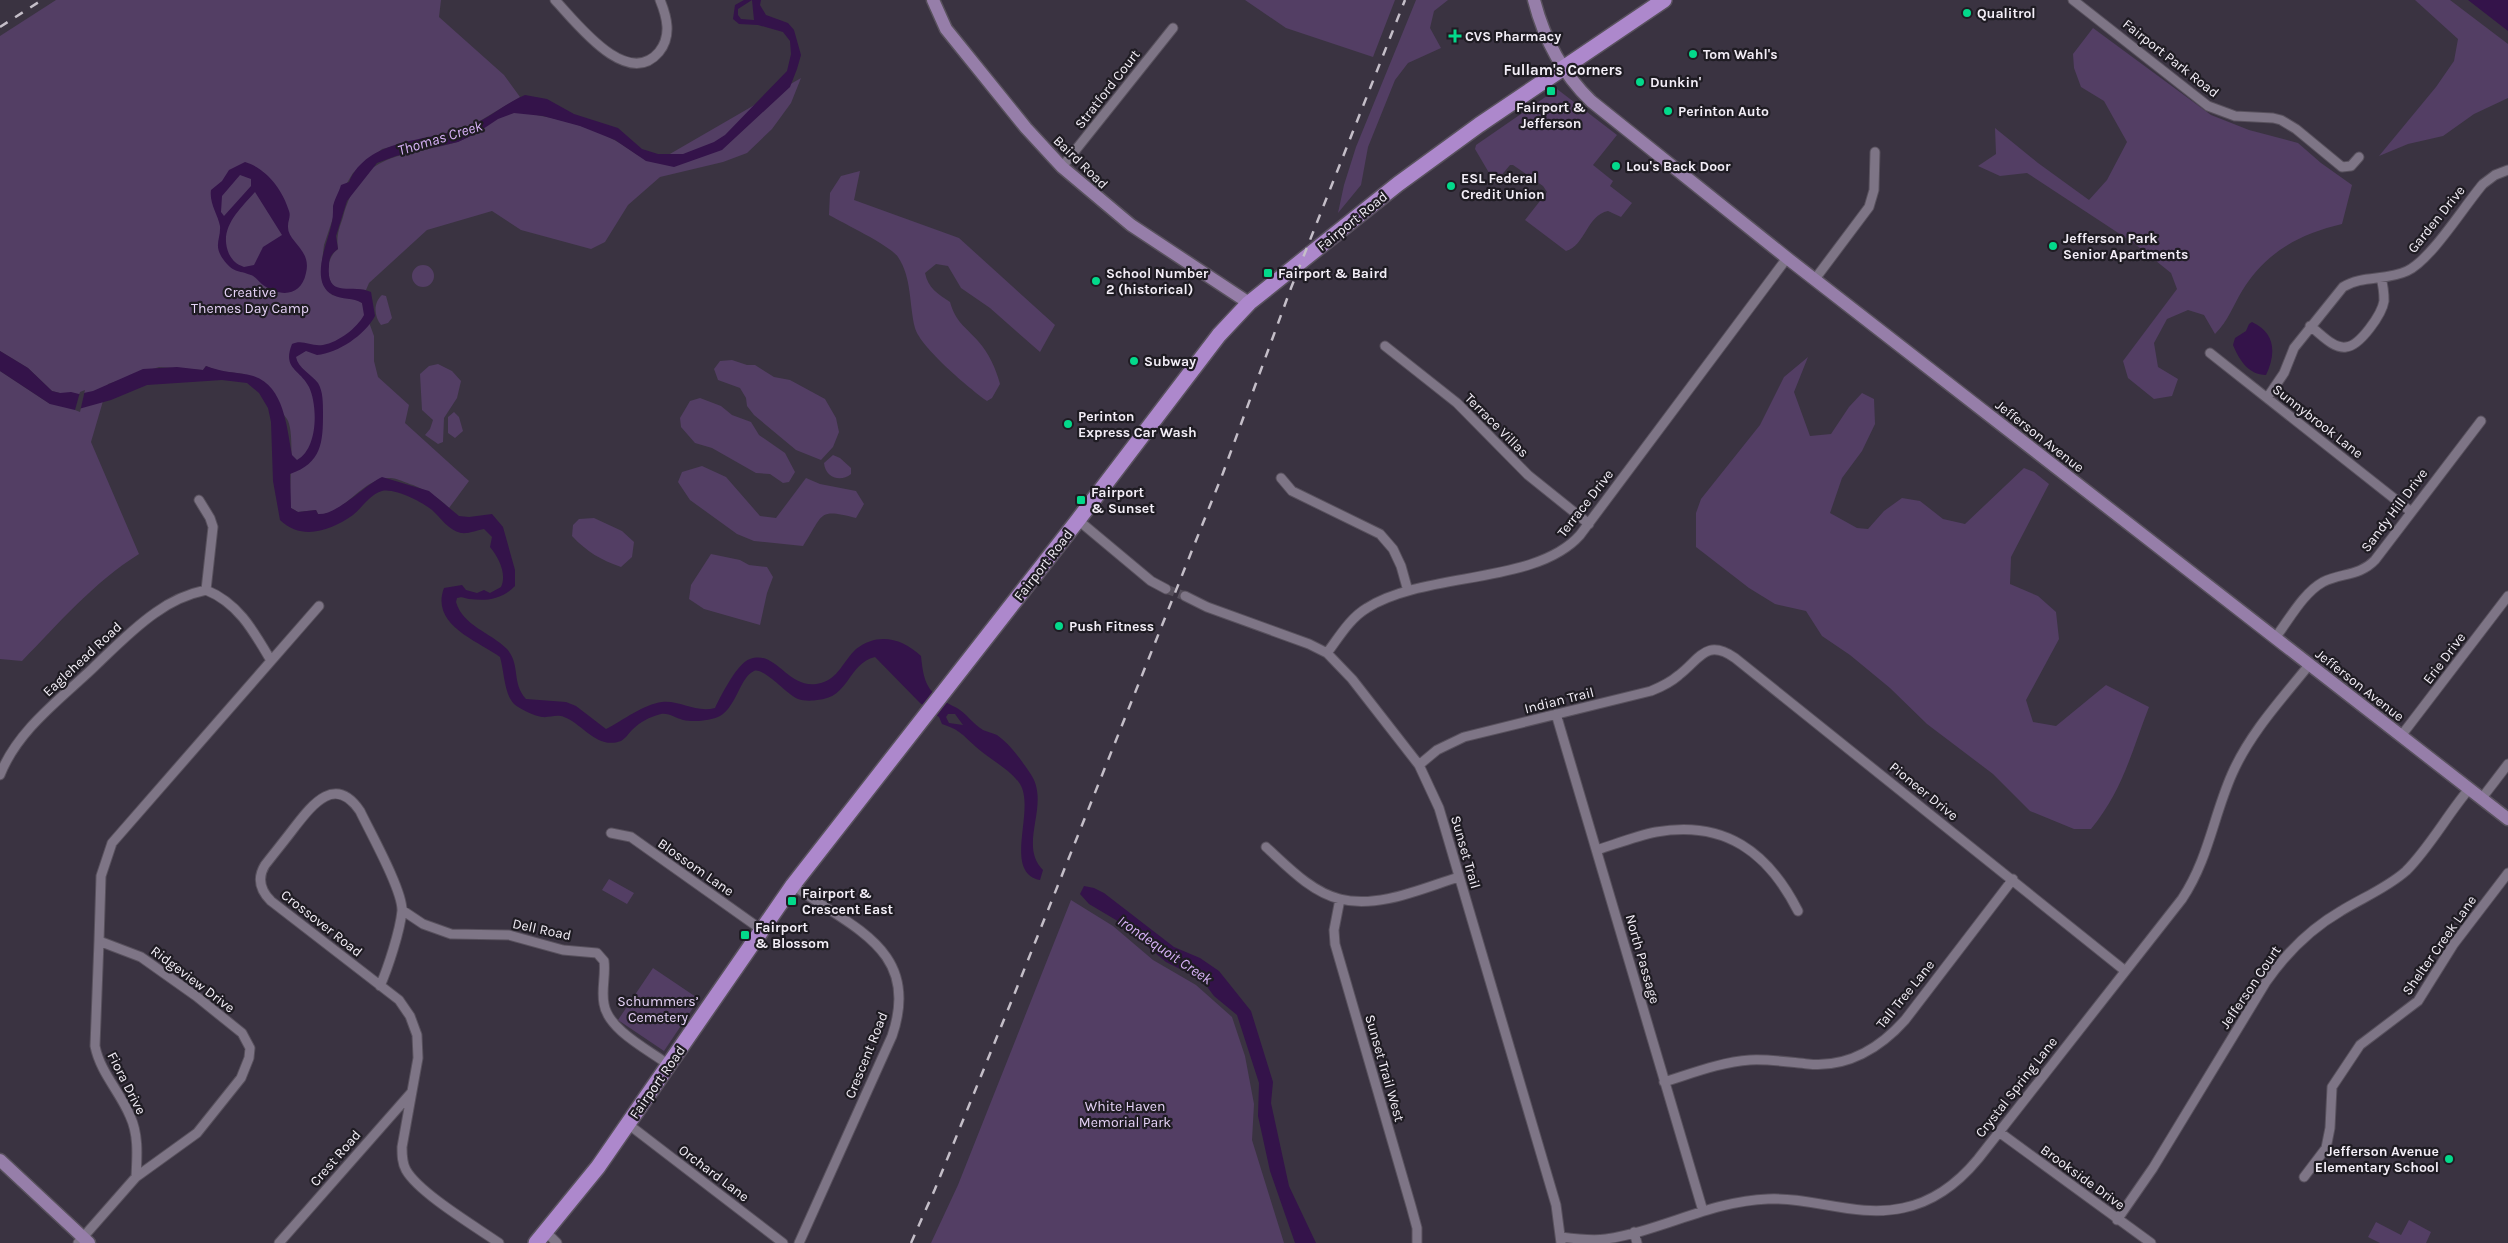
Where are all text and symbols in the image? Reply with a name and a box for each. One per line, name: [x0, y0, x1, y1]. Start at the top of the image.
place label: Qualitrol: [1977, 5, 2036, 22]
marker: Qualitrol: [1961, 7, 1973, 19]
street label: Fairport Park Road: [2119, 16, 2222, 101]
place label: CVS Pharmacy: [1465, 28, 1561, 45]
marker: CVS Pharmacy: [1449, 30, 1461, 42]
street label: Stratford Court: [1071, 46, 1144, 132]
place label: Tom Wahl's: [1703, 46, 1778, 63]
marker: Tom Wahl's: [1687, 48, 1699, 60]
district label: Fullam's Corners: [1504, 61, 1622, 79]
place label: Dunkin': [1650, 74, 1702, 91]
marker: Dunkin': [1634, 76, 1646, 88]
marker: Fairport & Jefferson: [1545, 85, 1557, 97]
place label: Fairport & Jefferson: [1516, 99, 1586, 132]
place label: Perinton Auto: [1678, 103, 1769, 120]
marker: Perinton Auto: [1662, 105, 1674, 117]
water label: Thomas Creek: [395, 116, 485, 159]
street label: Baird Road: [1050, 132, 1112, 193]
place label: Lou's Back Door: [1626, 158, 1731, 175]
marker: Lou's Back Door: [1610, 160, 1622, 172]
place label: ESL Federal Credit Union: [1461, 170, 1545, 203]
marker: ESL Federal Credit Union: [1445, 180, 1457, 192]
street label: Garden Drive: [2404, 182, 2469, 256]
street label: Fairport Road: [1314, 188, 1391, 255]
place label: Jefferson Park Senior Apartments: [2063, 230, 2188, 263]
marker: Jefferson Park Senior Apartments: [2047, 240, 2059, 252]
place label: School Number 2 (historical): [1106, 265, 1209, 298]
place label: Fairport & Baird: [1278, 265, 1388, 282]
marker: Fairport & Baird: [1262, 267, 1274, 279]
marker: School Number 2 (historical): [1090, 275, 1102, 287]
park label: Creative Themes Day Camp: [191, 284, 309, 317]
place label: Subway: [1144, 353, 1196, 370]
marker: Subway: [1128, 355, 1140, 367]
street label: Sunnybrook Lane: [2269, 381, 2366, 462]
street label: Terrace Villas: [1461, 390, 1532, 461]
street label: Jefferson Avenue: [1992, 397, 2087, 476]
place label: Perinton Express Car Wash: [1078, 408, 1197, 441]
marker: Perinton Express Car Wash: [1062, 418, 1074, 430]
street label: Sandy Hill Drive: [2357, 465, 2431, 555]
street label: Terrace Drive: [1554, 466, 1617, 541]
place label: Fairport & Sunset: [1091, 484, 1155, 517]
marker: Fairport & Sunset: [1075, 494, 1087, 506]
street label: Fairport Road: [1010, 526, 1076, 604]
street label: Eaglehead Road: [39, 618, 125, 700]
place label: Push Fitness: [1069, 618, 1154, 635]
marker: Push Fitness: [1053, 620, 1065, 632]
street label: Erie Drive: [2419, 629, 2469, 688]
street label: Jefferson Avenue: [2312, 646, 2407, 725]
street label: Indian Trail: [1523, 684, 1596, 717]
street label: Pioneer Drive: [1886, 759, 1961, 824]
street label: Sunset Trail: [1447, 814, 1484, 891]
street label: Blossom Lane: [654, 835, 737, 900]
place label: Fairport & Crescent East: [802, 885, 894, 918]
street label: Crossover Road: [278, 886, 366, 960]
street label: Shelter Creek Lane: [2399, 892, 2480, 998]
marker: Fairport & Crescent East: [786, 895, 798, 907]
water label: Irondequoit Creek: [1114, 912, 1216, 988]
street label: North Passage: [1622, 912, 1663, 1006]
street label: Dell Road: [511, 915, 573, 944]
place label: Fairport & Blossom: [755, 919, 829, 952]
marker: Fairport & Blossom: [739, 929, 751, 941]
street label: Ridgeview Drive: [147, 942, 238, 1016]
street label: Jefferson Court: [2216, 943, 2284, 1032]
street label: Tall Tree Lane: [1873, 957, 1938, 1032]
park label: Schummers’ Cemetery: [617, 993, 699, 1026]
street label: Crescent Road: [841, 1009, 892, 1101]
street label: Sunset Trail West: [1361, 1013, 1408, 1124]
street label: Crystal Spring Lane: [1972, 1034, 2061, 1141]
street label: Fairport Road: [626, 1042, 689, 1122]
street label: Fiora Drive: [104, 1049, 150, 1117]
park label: White Haven Memorial Park: [1079, 1098, 1171, 1131]
street label: Crest Road: [306, 1127, 364, 1190]
street label: Orchard Lane: [675, 1141, 752, 1205]
street label: Brookside Drive: [2037, 1141, 2128, 1214]
place label: Jefferson Avenue Elementary School: [2315, 1143, 2439, 1176]
marker: Jefferson Avenue Elementary School: [2443, 1153, 2455, 1165]

